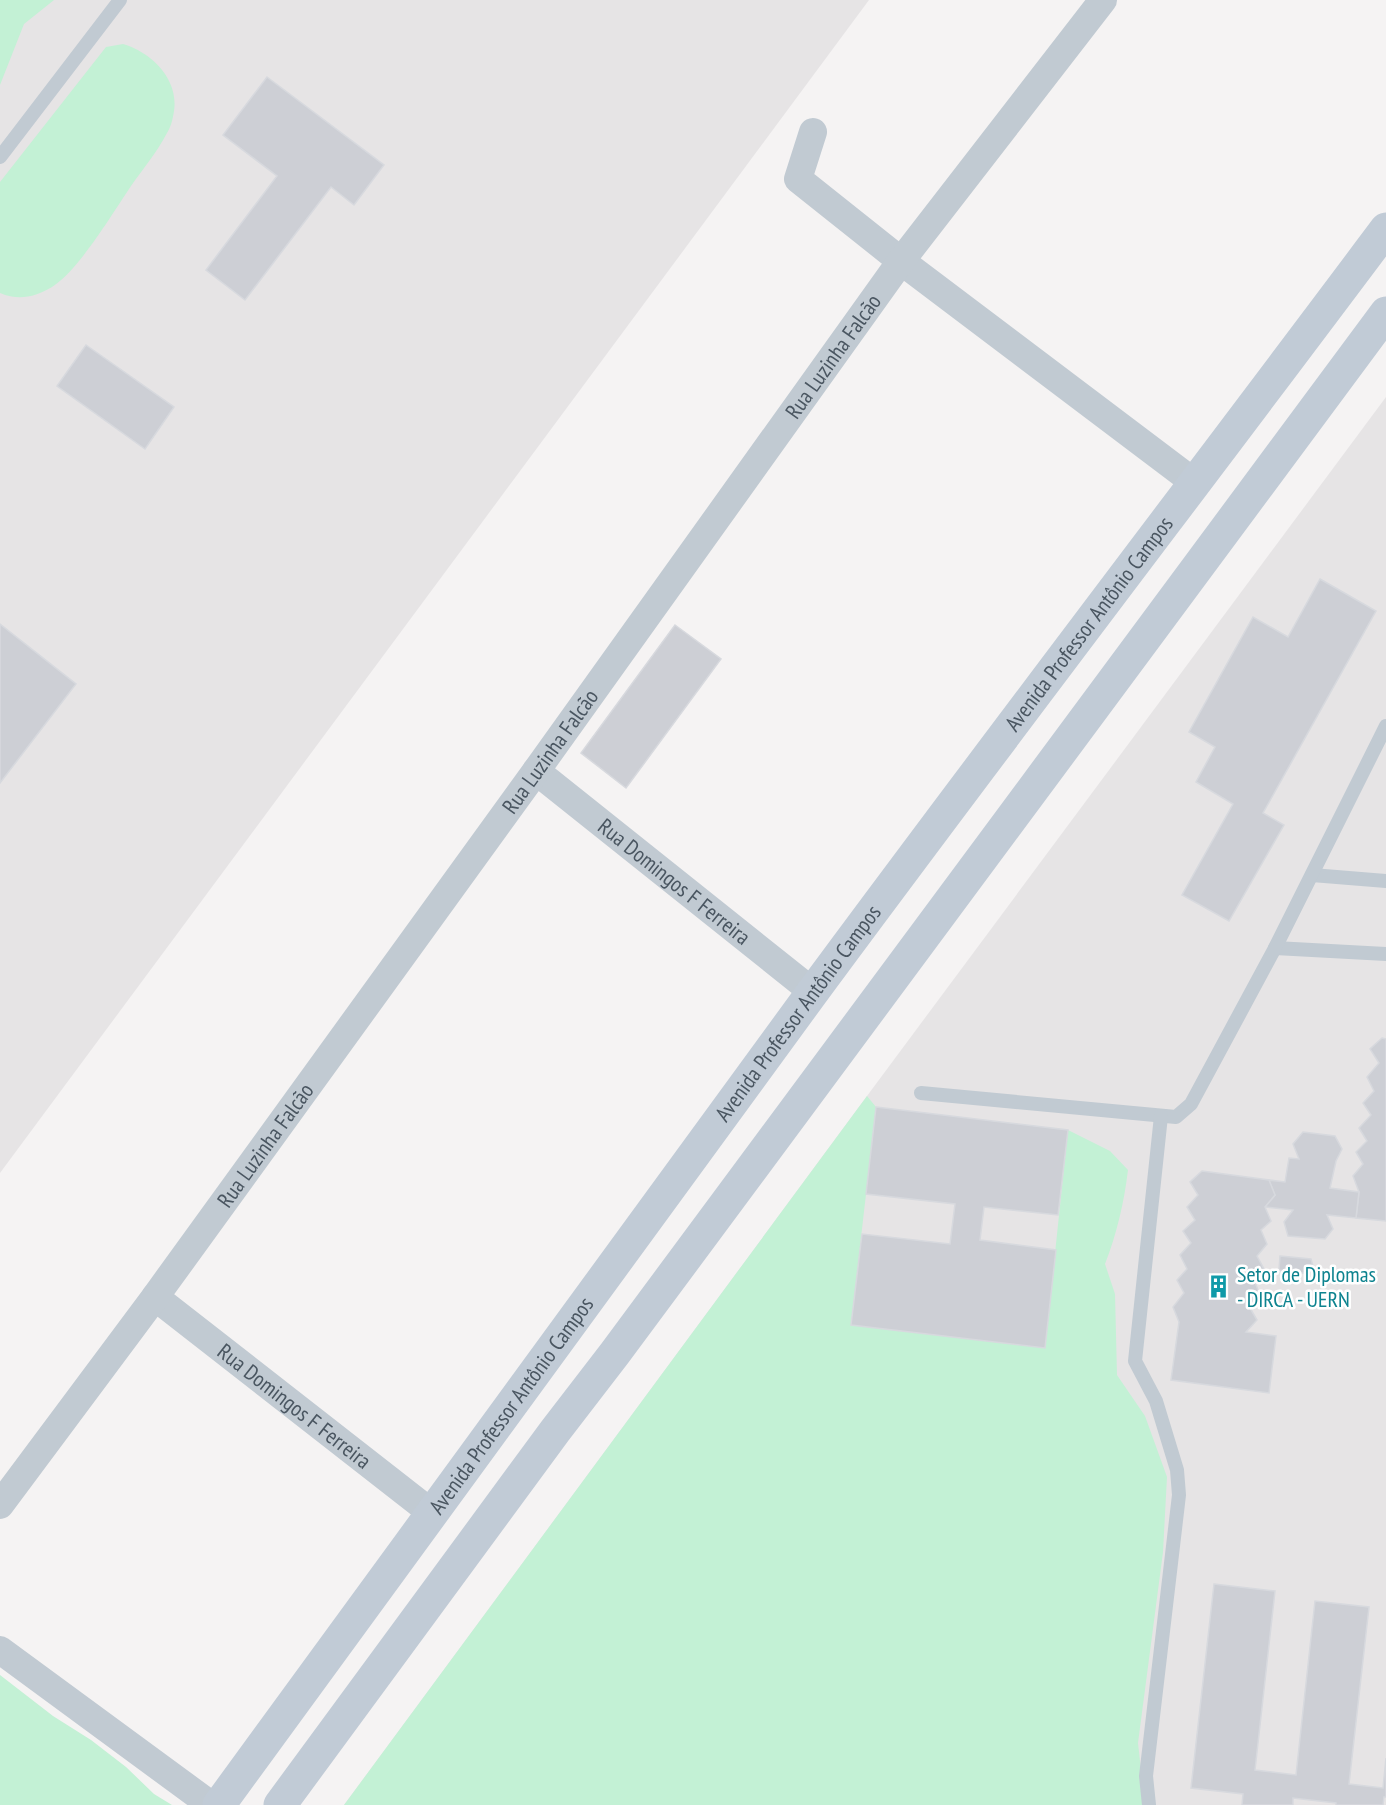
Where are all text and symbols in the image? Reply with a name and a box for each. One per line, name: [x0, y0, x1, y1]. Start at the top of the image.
street label: Rua Luzinha Falcão: [779, 288, 887, 424]
street label: Avenida Professor Antônio Campos: [998, 510, 1179, 737]
street label: Rua Luzinha Falcão: [496, 684, 604, 819]
street label: Rua Domingos F Ferreira: [592, 812, 756, 951]
street label: Avenida Professor Antônio Campos: [709, 899, 887, 1127]
street label: Rua Luzinha Falcão: [211, 1077, 319, 1213]
place label: Setor de Diplomas - DIRCA - UERN: [1237, 1260, 1376, 1313]
building icon: Setor de Diplomas - DIRCA - UERN: [1206, 1274, 1232, 1300]
street label: Avenida Professor Antônio Campos: [423, 1291, 599, 1520]
street label: Rua Domingos F Ferreira: [212, 1337, 377, 1475]

